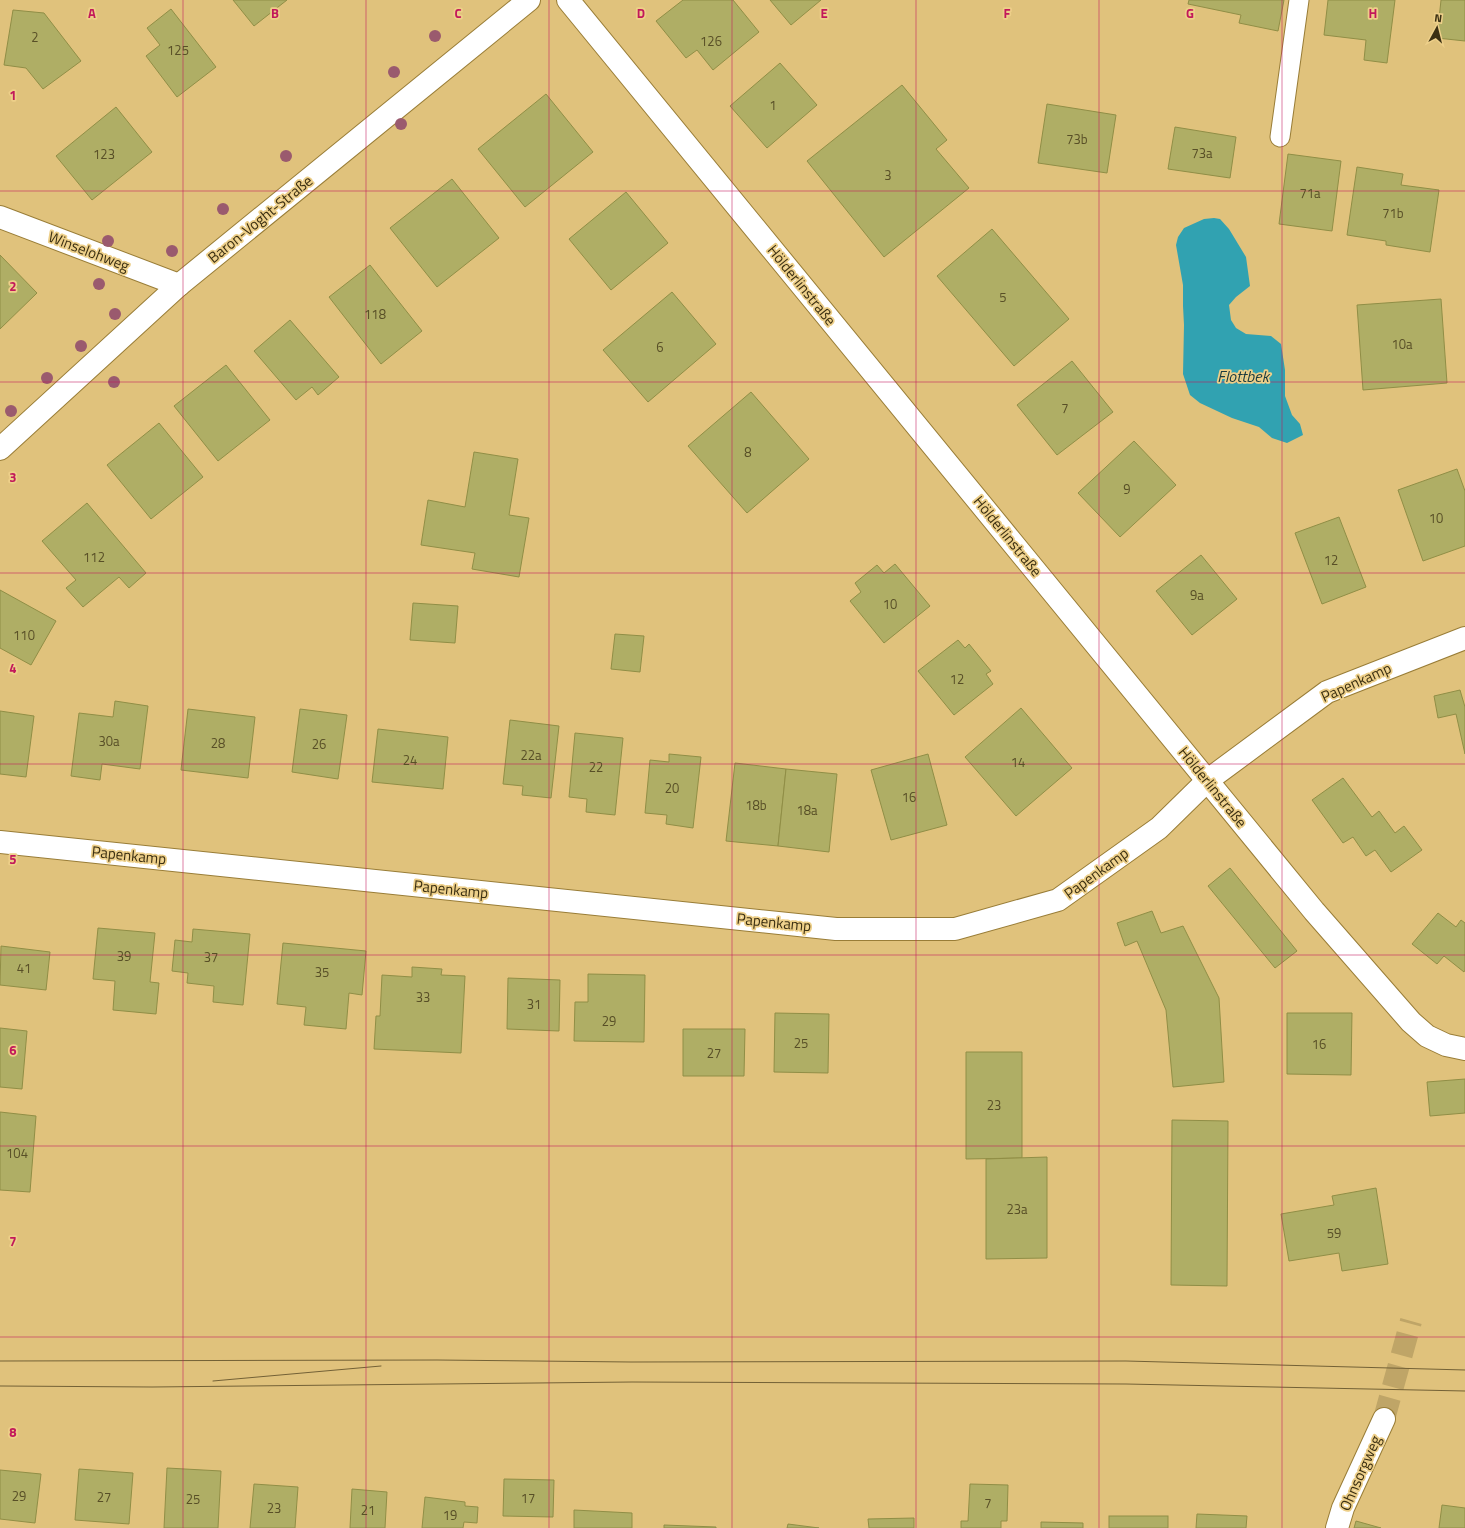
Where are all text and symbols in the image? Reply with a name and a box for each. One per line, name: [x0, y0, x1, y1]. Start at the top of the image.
text: A: [88, 3, 96, 23]
text: B: [271, 3, 279, 23]
text: C: [454, 3, 462, 23]
text: D: [637, 3, 645, 23]
text: E: [820, 3, 828, 23]
text: F: [1004, 3, 1011, 23]
text: G: [1186, 3, 1194, 23]
text: H: [1369, 3, 1377, 23]
north arrow: [1417, 8, 1457, 48]
text: N: [1433, 10, 1443, 26]
house number: 2: [31, 27, 39, 47]
house number: 126: [700, 31, 722, 51]
house number: 125: [167, 40, 189, 60]
text: 1: [9, 85, 17, 105]
house number: 1: [769, 95, 777, 115]
house number: 73b: [1066, 129, 1088, 149]
house number: 73a: [1191, 143, 1213, 163]
house number: 123: [93, 144, 115, 164]
house number: 3: [884, 165, 892, 185]
street label: Baron-Voght-Straße: [203, 169, 317, 269]
house number: 71a: [1299, 183, 1321, 203]
house number: 71b: [1382, 203, 1404, 223]
street label: Winselohweg: [45, 225, 133, 277]
street label: Hölderlinstraße: [762, 240, 842, 330]
text: 2: [9, 276, 17, 296]
house number: 5: [999, 287, 1007, 307]
house number: 118: [364, 304, 386, 324]
house number: 10a: [1391, 334, 1413, 354]
house number: 6: [656, 337, 664, 357]
water label: Flottbek: [1217, 364, 1271, 388]
house number: 7: [1061, 398, 1069, 418]
house number: 8: [744, 442, 752, 462]
text: 3: [9, 467, 17, 487]
house number: 9: [1123, 479, 1131, 499]
street label: Hölderlinstraße: [968, 491, 1048, 581]
house number: 10: [1429, 508, 1443, 528]
house number: 112: [83, 547, 105, 567]
house number: 12: [1324, 550, 1338, 570]
house number: 9a: [1190, 585, 1204, 605]
house number: 10: [883, 594, 897, 614]
house number: 110: [13, 625, 35, 645]
street label: Papenkamp: [1317, 656, 1395, 708]
text: 4: [9, 658, 17, 678]
house number: 12: [950, 669, 964, 689]
house number: 30a: [98, 731, 120, 751]
house number: 28: [211, 733, 225, 753]
house number: 26: [312, 734, 326, 754]
street label: Hölderlinstraße: [1173, 742, 1253, 832]
house number: 22a: [520, 745, 542, 765]
house number: 24: [403, 750, 417, 770]
house number: 14: [1011, 752, 1025, 772]
house number: 22: [589, 757, 603, 777]
house number: 20: [665, 778, 679, 798]
house number: 16: [902, 787, 916, 807]
house number: 18b: [745, 795, 767, 815]
house number: 18a: [796, 800, 818, 820]
street label: Papenkamp: [91, 840, 168, 870]
street label: Papenkamp: [1059, 842, 1133, 904]
text: 5: [9, 849, 17, 869]
street label: Papenkamp: [413, 874, 490, 904]
street label: Papenkamp: [736, 907, 813, 937]
house number: 39: [117, 946, 131, 966]
house number: 37: [204, 947, 218, 967]
house number: 41: [17, 958, 31, 978]
house number: 35: [315, 962, 329, 982]
house number: 33: [416, 987, 430, 1007]
house number: 31: [527, 994, 541, 1014]
house number: 29: [602, 1011, 616, 1031]
house number: 25: [794, 1033, 808, 1053]
house number: 16: [1312, 1034, 1326, 1054]
text: 6: [9, 1040, 17, 1060]
house number: 27: [707, 1043, 721, 1063]
house number: 23: [987, 1095, 1001, 1115]
house number: 104: [6, 1143, 28, 1163]
house number: 23a: [1006, 1199, 1028, 1219]
house number: 59: [1327, 1223, 1341, 1243]
text: 7: [9, 1231, 17, 1251]
text: 8: [9, 1422, 17, 1442]
street label: Ohnsorgweg: [1333, 1431, 1387, 1514]
house number: 29: [12, 1486, 26, 1506]
house number: 27: [97, 1487, 111, 1507]
house number: 17: [521, 1488, 535, 1508]
house number: 25: [186, 1489, 200, 1509]
house number: 7: [984, 1493, 992, 1513]
house number: 23: [267, 1498, 281, 1518]
house number: 21: [361, 1500, 375, 1520]
house number: 19: [443, 1505, 457, 1525]

